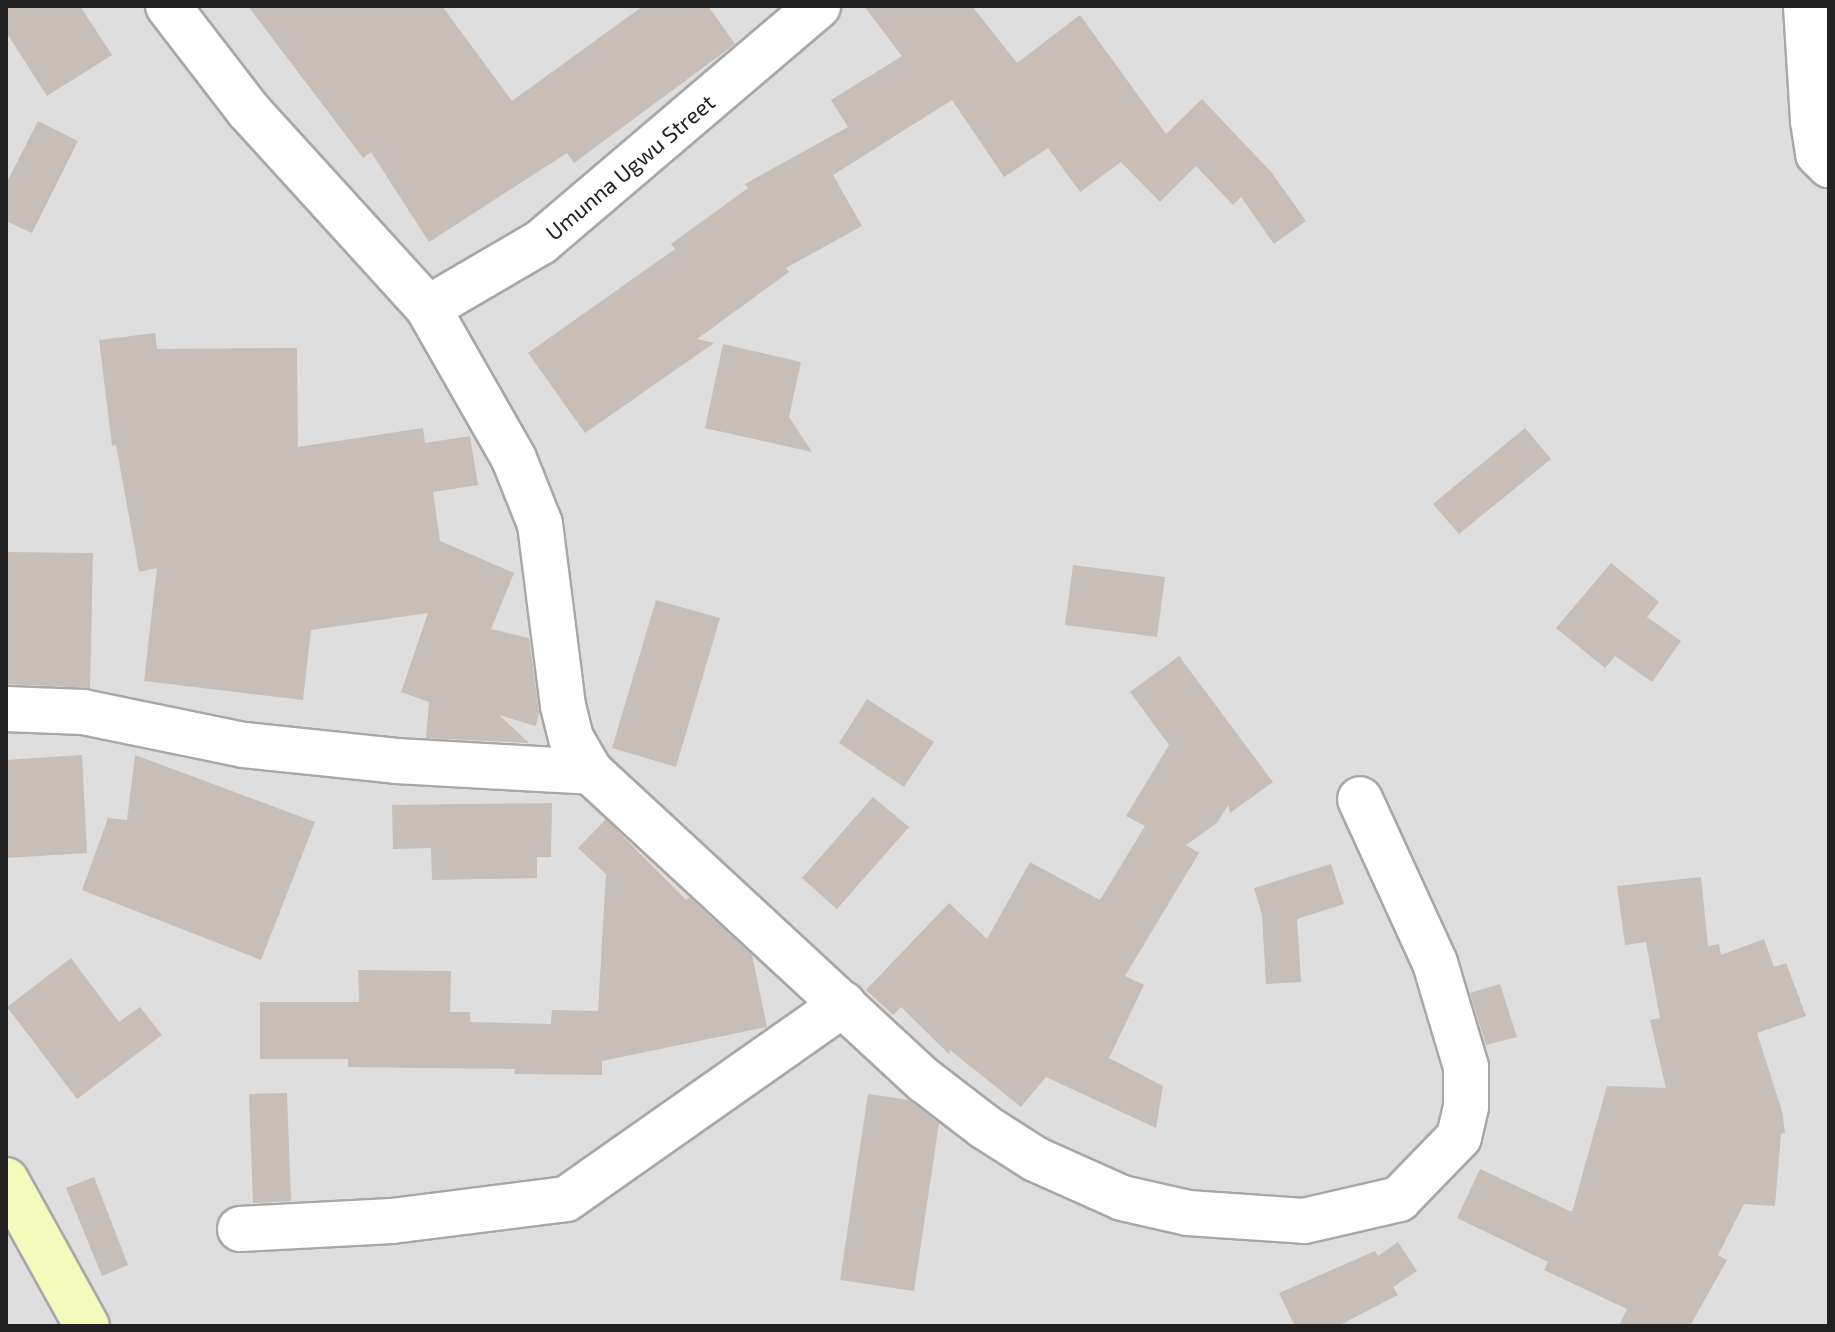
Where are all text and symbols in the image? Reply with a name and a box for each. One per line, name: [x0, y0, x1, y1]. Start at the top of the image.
street label: Umunna Ugwu Street: [540, 89, 720, 245]

